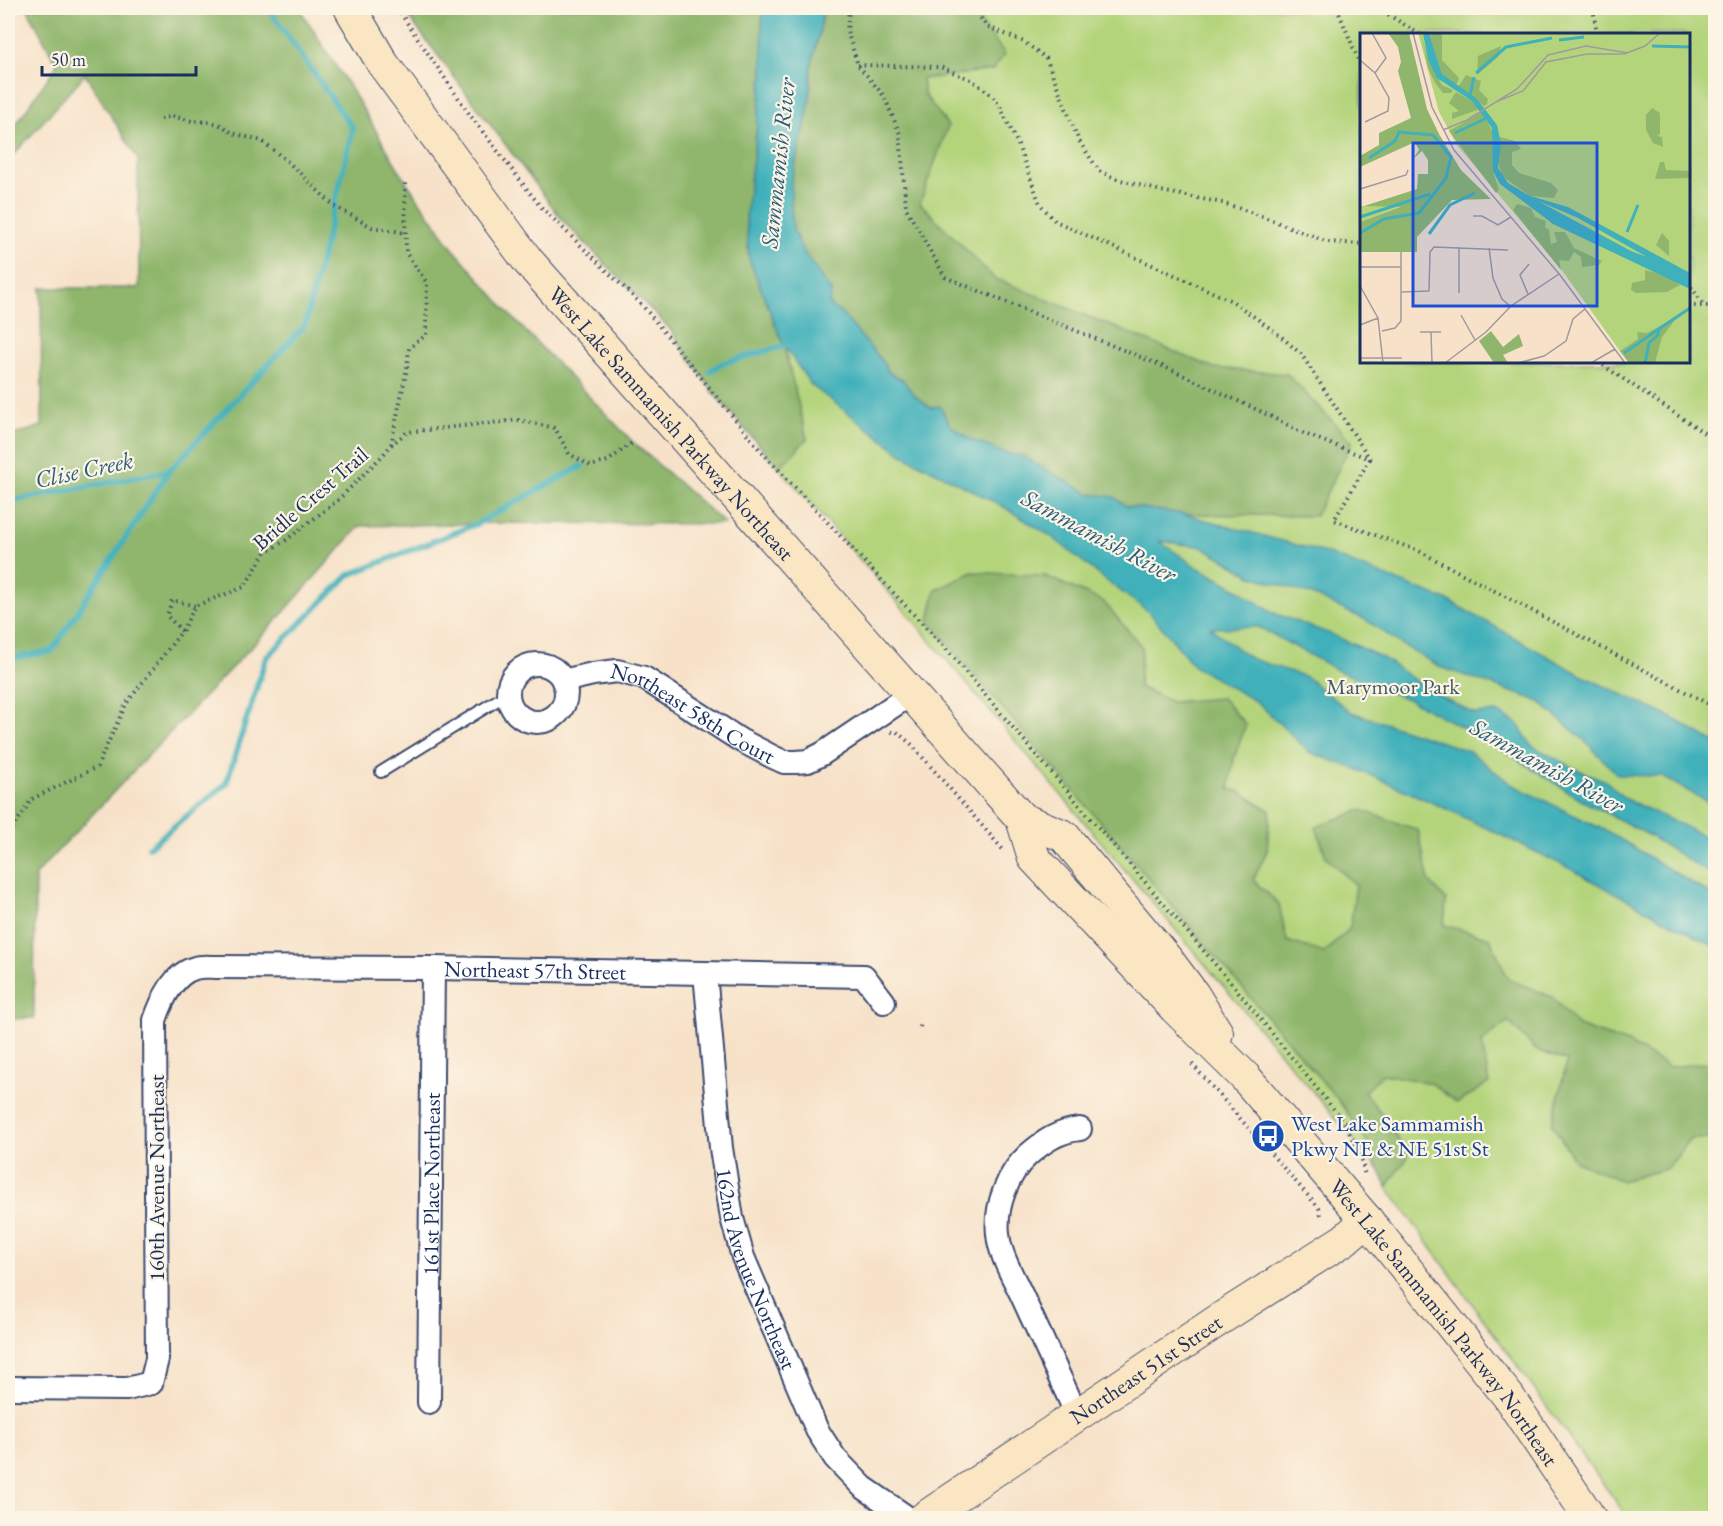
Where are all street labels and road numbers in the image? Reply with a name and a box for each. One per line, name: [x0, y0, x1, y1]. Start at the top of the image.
street label: West Lake Sammamish Parkway Northeast: [542, 280, 800, 567]
street label: Bridle Crest Trail: [246, 440, 374, 557]
street label: Northeast 58th Court: [607, 656, 780, 771]
street label: Northeast 57th Street: [444, 954, 626, 987]
street label: 160th Avenue Northeast: [142, 1074, 171, 1282]
street label: 161st Place Northeast: [416, 1092, 447, 1276]
street label: 162nd Avenue Northeast: [709, 1166, 803, 1374]
street label: West Lake Sammamish Parkway Northeast: [1323, 1173, 1565, 1472]
street label: Northeast 51st Street: [1064, 1308, 1228, 1431]

